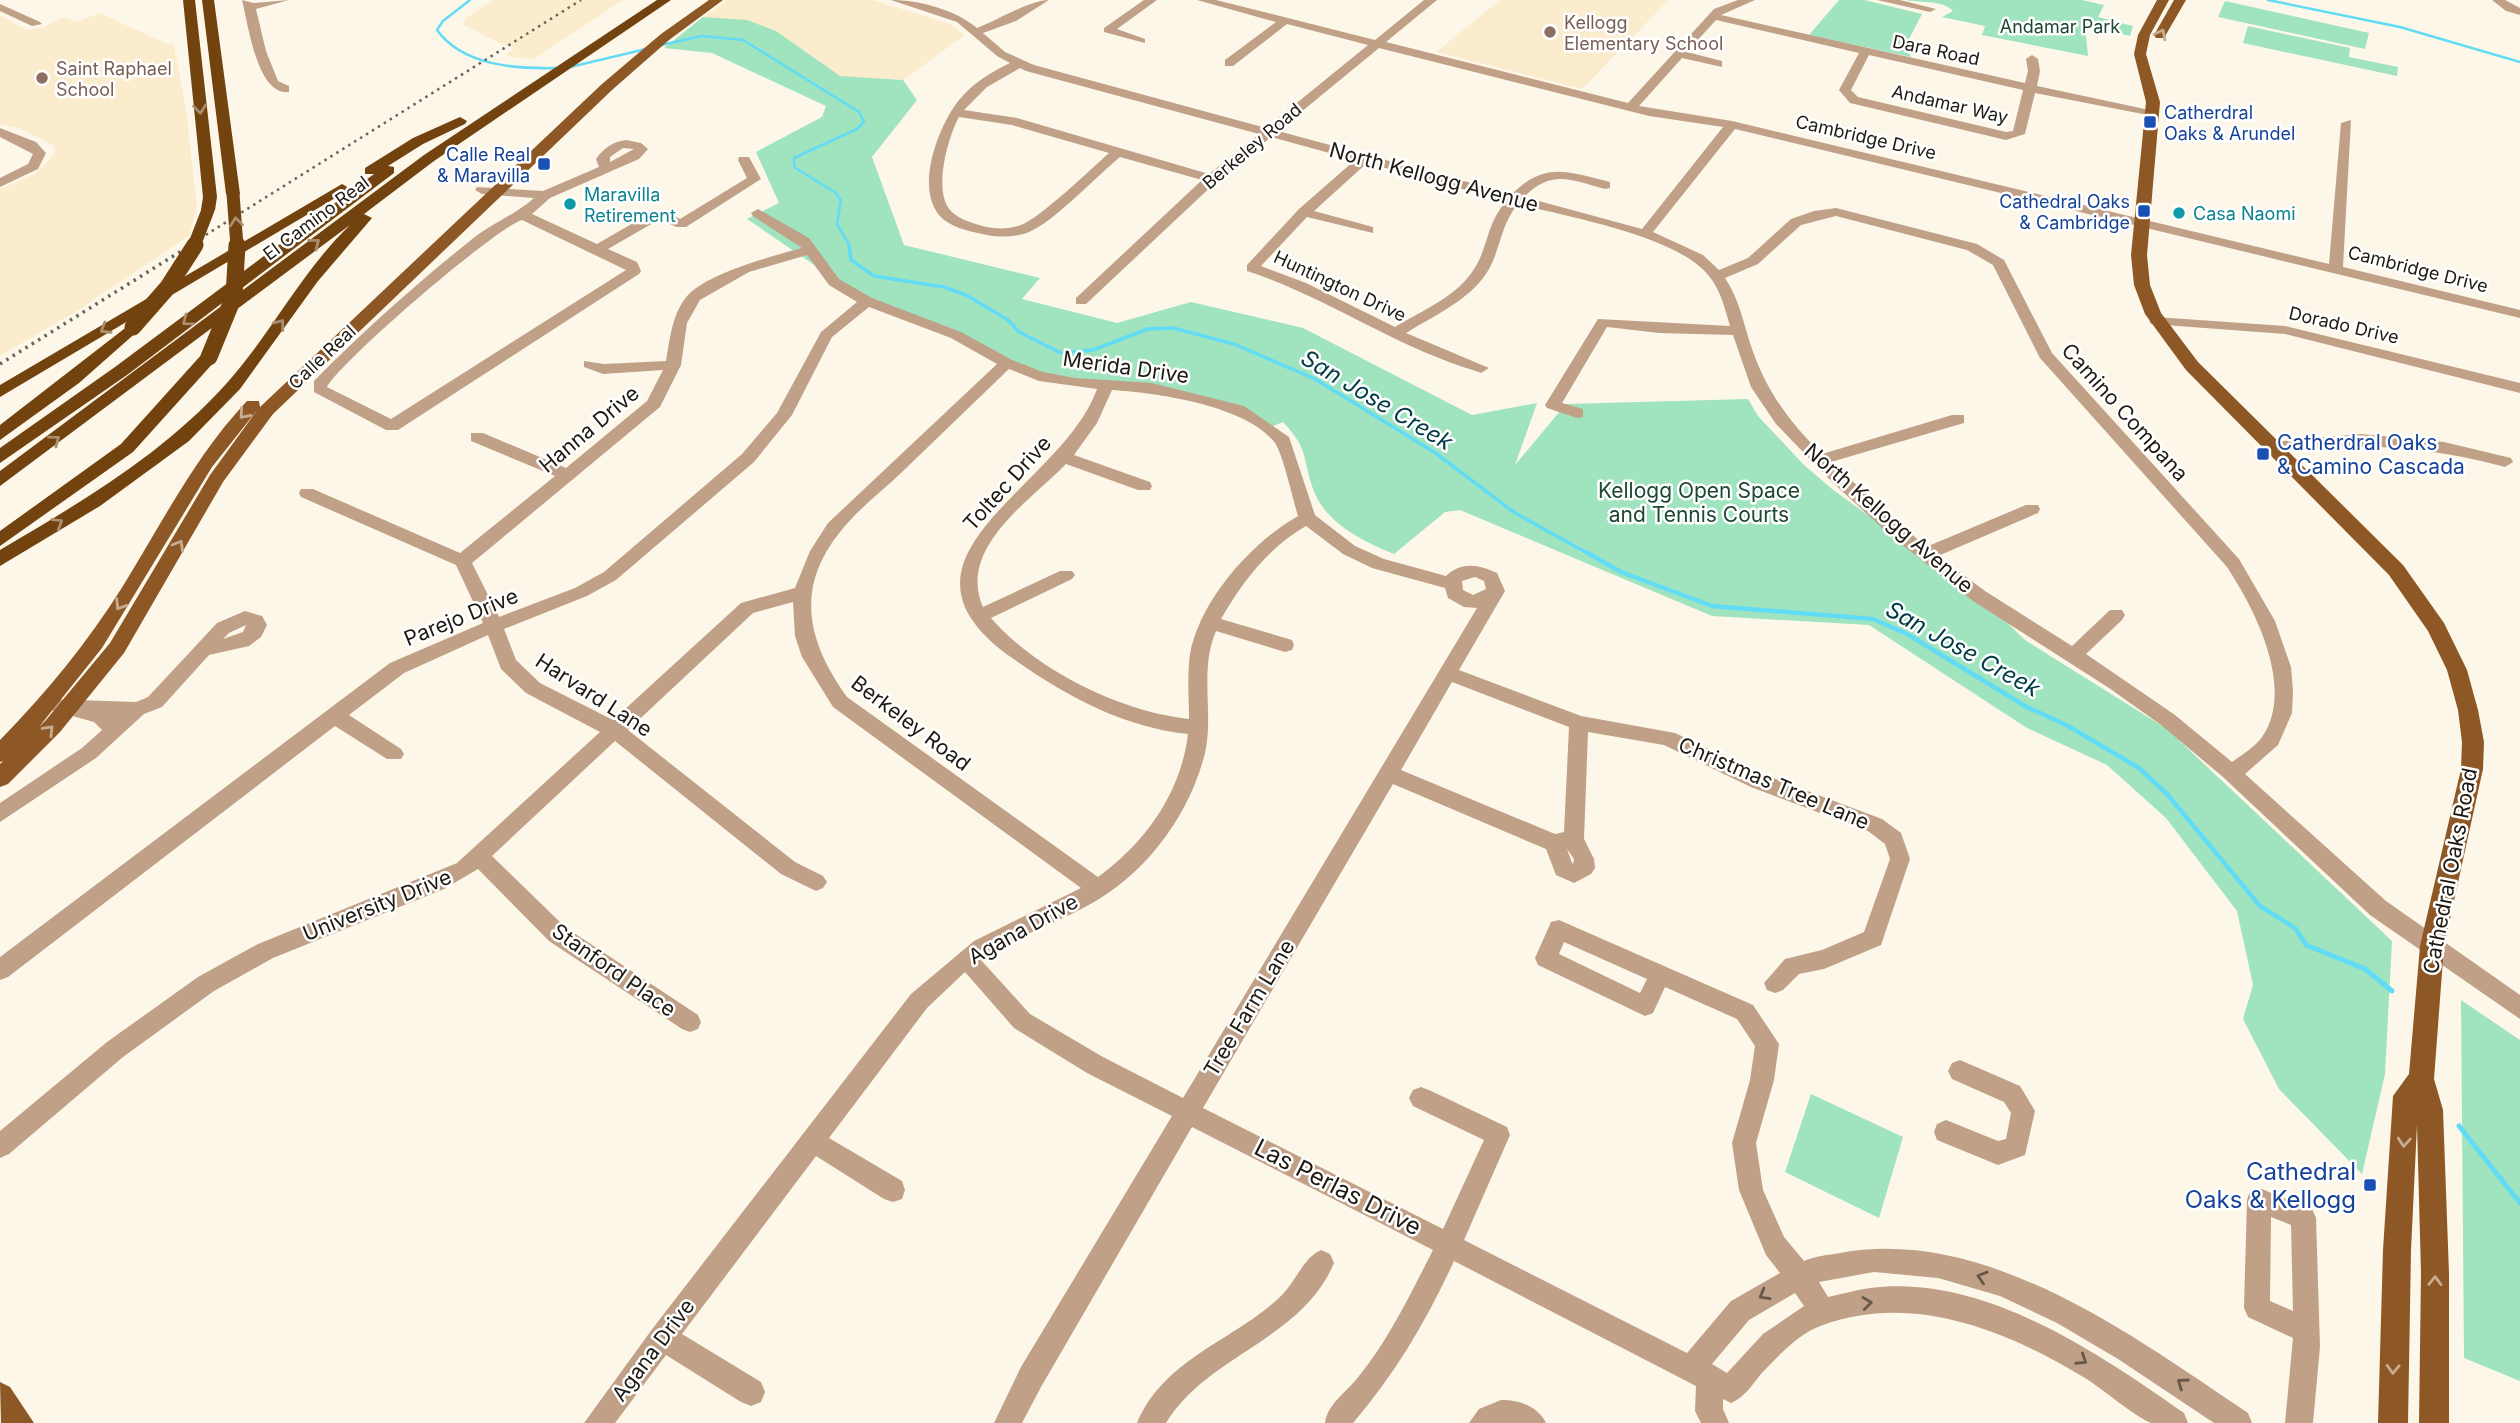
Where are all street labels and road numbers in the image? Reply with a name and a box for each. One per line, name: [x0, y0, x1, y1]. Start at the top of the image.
street label: Dara Road: [1891, 31, 1981, 69]
street label: Andamar Way: [1890, 80, 2010, 128]
street label: Berkeley Road: [1198, 99, 1306, 193]
street label: Cambridge Drive: [1794, 111, 1938, 163]
street label: North Kellogg Avenue: [1327, 137, 1541, 217]
street label: El Camino Real: [259, 172, 373, 264]
street label: Cambridge Drive: [2346, 241, 2490, 297]
street label: Huntington Drive: [1271, 246, 1409, 326]
street label: Dorado Drive: [2287, 302, 2401, 348]
street label: Calle Real: [284, 321, 360, 393]
street label: Camino Compana: [2057, 338, 2193, 486]
street label: Merida Drive: [1061, 346, 1191, 388]
street label: Hanna Drive: [534, 380, 644, 478]
street label: Toltec Drive: [958, 430, 1056, 536]
street label: North Kellogg Avenue: [1799, 438, 1979, 598]
street label: Parejo Drive: [400, 583, 522, 651]
street label: Harvard Lane: [531, 648, 657, 742]
street label: Berkeley Road: [846, 670, 976, 776]
street label: Christmas Tree Lane: [1675, 731, 1873, 835]
street label: Cathedral Oaks Road: [2418, 766, 2482, 976]
street label: University Drive: [299, 864, 455, 946]
street label: Agana Drive: [964, 889, 1082, 969]
street label: Stanford Place: [547, 918, 681, 1022]
street label: Tree Farm Lane: [1198, 935, 1300, 1081]
street label: Las Perlas Drive: [1250, 1132, 1426, 1242]
street label: Agana Drive: [606, 1294, 700, 1406]

